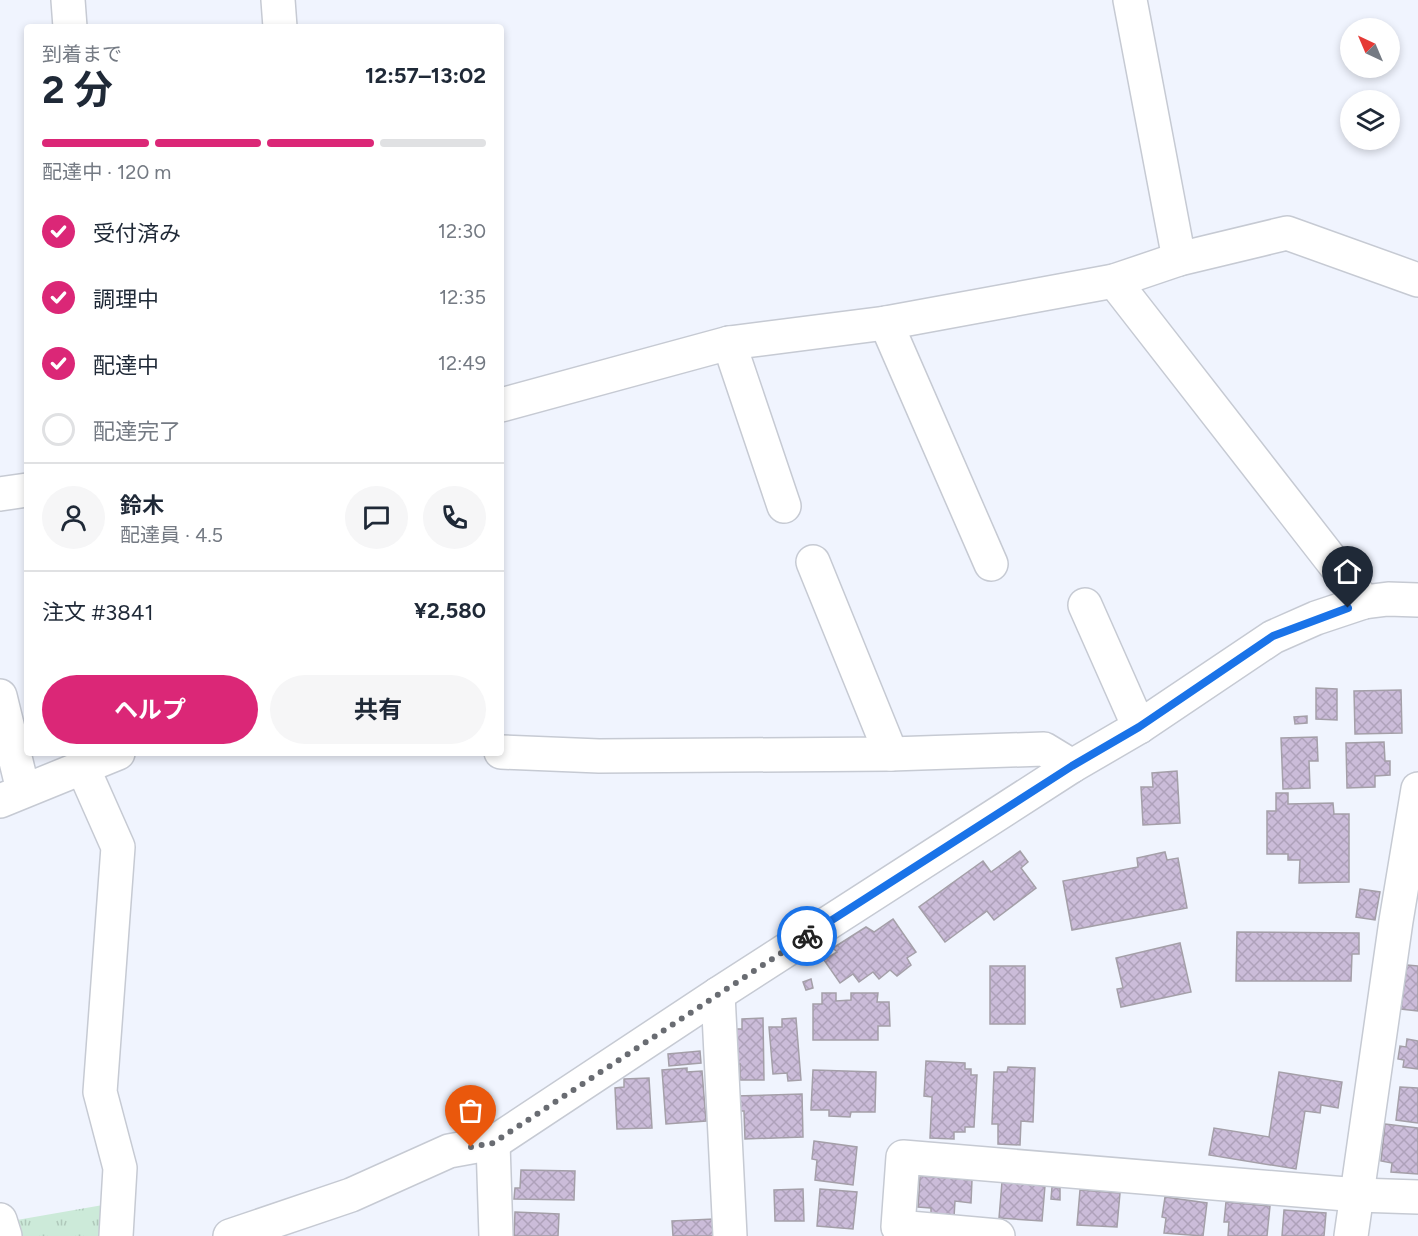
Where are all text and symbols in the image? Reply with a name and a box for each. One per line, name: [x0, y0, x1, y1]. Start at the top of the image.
north arrow: [1340, 18, 1400, 78]
map controls: [1340, 18, 1400, 150]
text: 到着まで: [42, 42, 122, 66]
text: 12:57–13:02: [365, 62, 486, 89]
text: 2 分: [42, 66, 113, 113]
button: layers: [1340, 90, 1400, 150]
text: 配達中 · 120 m: [42, 160, 171, 184]
icon: check: [42, 215, 75, 248]
text: 12:30: [438, 219, 486, 243]
text: 受付済み: [93, 220, 181, 247]
icon: check: [42, 281, 75, 314]
text: 12:35: [439, 285, 486, 309]
text: 調理中: [93, 286, 159, 313]
icon: check: [42, 347, 75, 380]
text: 12:49: [438, 351, 486, 375]
text: 配達中: [93, 352, 159, 379]
text: 配達完了: [93, 418, 181, 445]
button: person: [42, 486, 105, 549]
button: chat: [345, 486, 408, 549]
button: phone: [423, 486, 486, 549]
text: 鈴木: [120, 492, 164, 519]
text: 配達員 · 4.5: [120, 523, 223, 547]
pin: [1322, 546, 1373, 608]
icon: home: [1331, 555, 1364, 588]
text: ¥2,580: [414, 597, 486, 624]
text: 注文 #3841: [42, 599, 154, 626]
button: ヘルプ: [42, 675, 258, 744]
button: 共有: [270, 675, 486, 744]
courier: [777, 906, 837, 966]
icon: bike: [791, 920, 824, 953]
pin: [445, 1085, 496, 1147]
icon: bag: [454, 1094, 487, 1127]

